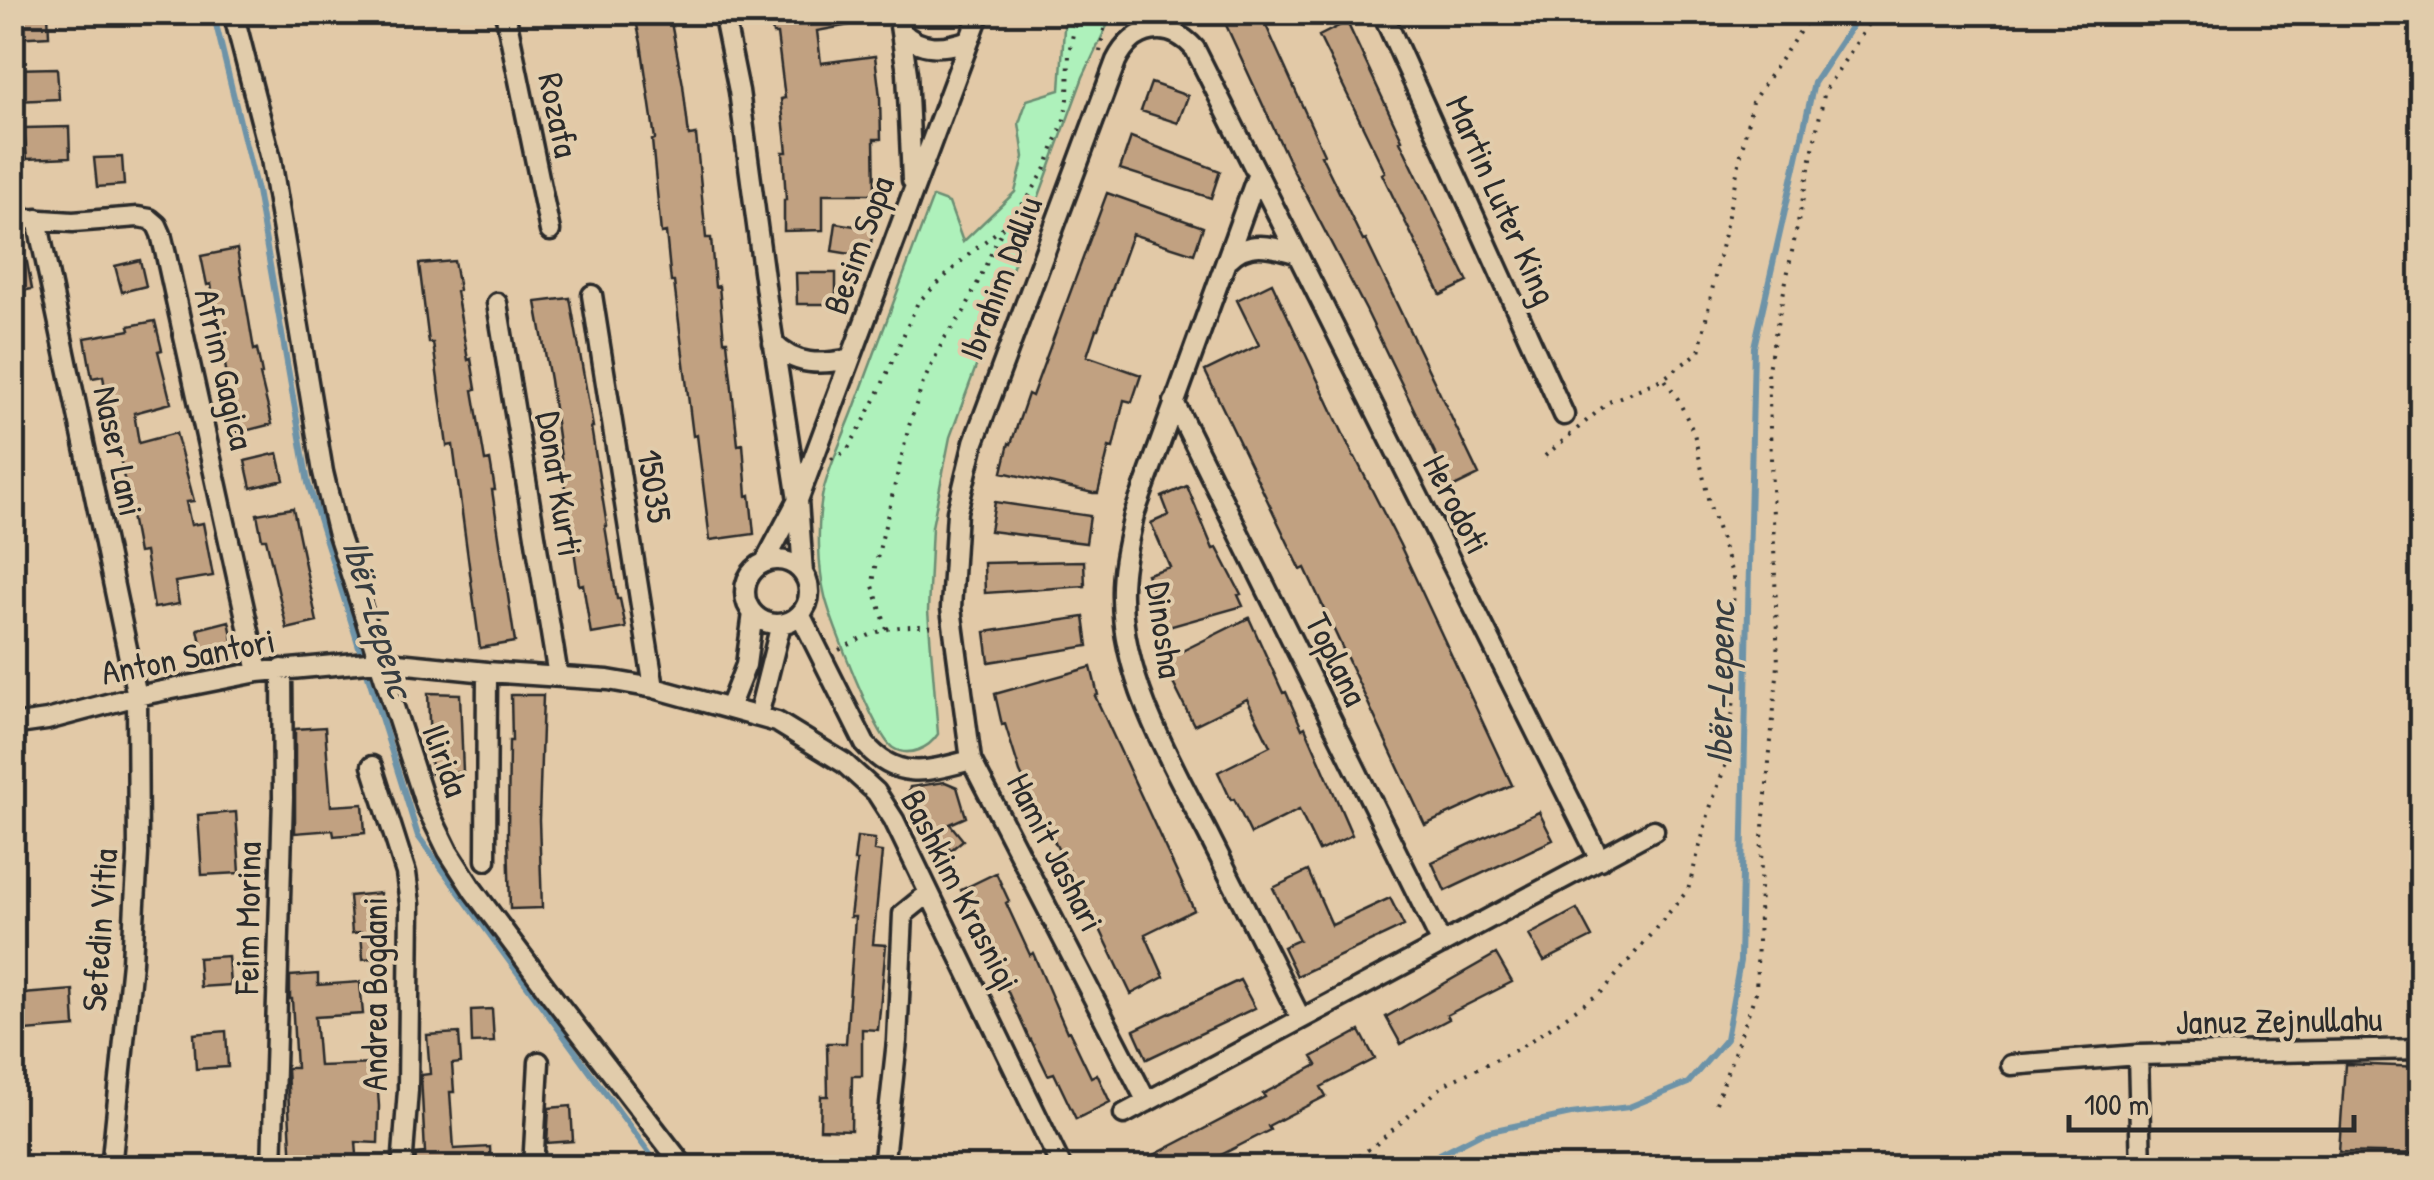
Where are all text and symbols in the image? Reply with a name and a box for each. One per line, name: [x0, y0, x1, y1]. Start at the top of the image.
street label: Rozafa: [527, 69, 591, 162]
street label: Martin Luter King: [1435, 88, 1569, 312]
street label: Besim Sopa: [811, 169, 905, 321]
street label: Ibrahim Dalliu: [947, 190, 1053, 366]
street label: Afrim Gagica: [184, 284, 266, 454]
street label: Naser Lani: [82, 382, 156, 520]
street label: Donat Kurti: [525, 408, 595, 560]
street label: 15035: [626, 446, 684, 526]
street label: Herodoti: [1412, 446, 1502, 562]
water label: Ibër-Lepenc: [330, 533, 429, 707]
street label: Dinosha: [1135, 579, 1195, 681]
water label: Ibër-Lepenc: [1692, 598, 1746, 766]
street label: Toplana: [1294, 605, 1380, 714]
street label: Anton Santori: [97, 616, 279, 696]
street label: Ilirida: [411, 717, 481, 803]
street label: Hamit Jashari: [996, 765, 1116, 939]
street label: Bashkim Krasniqi: [890, 781, 1032, 999]
street label: Feim Morina: [222, 841, 272, 996]
street label: Sefedin Vitia: [70, 847, 128, 1013]
street label: Andrea Bogdani: [351, 897, 398, 1091]
street label: Januz Zejnullahu: [2175, 995, 2383, 1045]
scale bar: [2069, 1070, 2354, 1132]
text: 100 m: [2084, 1084, 2149, 1124]

